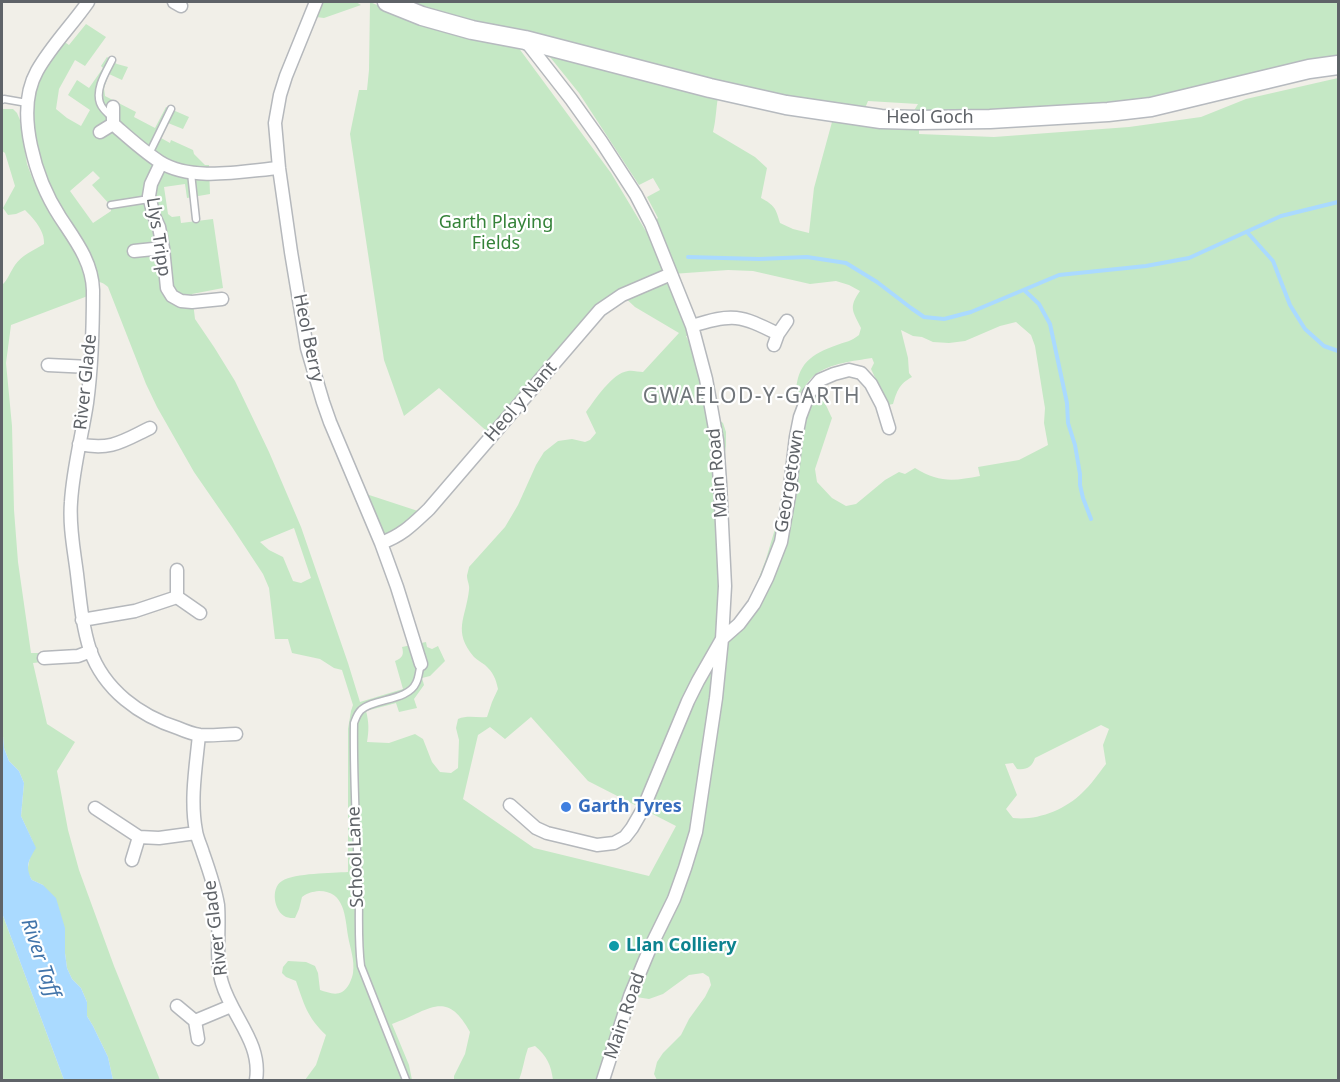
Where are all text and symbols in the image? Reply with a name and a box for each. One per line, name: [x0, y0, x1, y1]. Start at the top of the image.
street label: Heol Goch: [886, 107, 974, 129]
street label: Llys Tripp: [141, 196, 175, 278]
park label: Garth Playing Fields: [439, 212, 553, 254]
street label: Heol Berry: [288, 292, 328, 384]
street label: River Glade: [70, 333, 102, 431]
street label: Heol y Nant: [480, 358, 562, 446]
district label: GWAELOD-Y-GARTH: [643, 384, 861, 410]
street label: Main Road: [703, 427, 733, 519]
street label: Georgetown: [771, 427, 809, 535]
place label: Garth Tyres: [578, 796, 682, 818]
marker: Garth Tyres: [559, 800, 573, 814]
street label: School Lane: [343, 806, 369, 908]
street label: River Glade: [199, 879, 233, 977]
water label: River Taff: [15, 915, 65, 1001]
place label: Llan Colliery: [626, 935, 737, 957]
marker: Llan Colliery: [607, 939, 621, 953]
street label: Main Road: [600, 970, 650, 1062]

